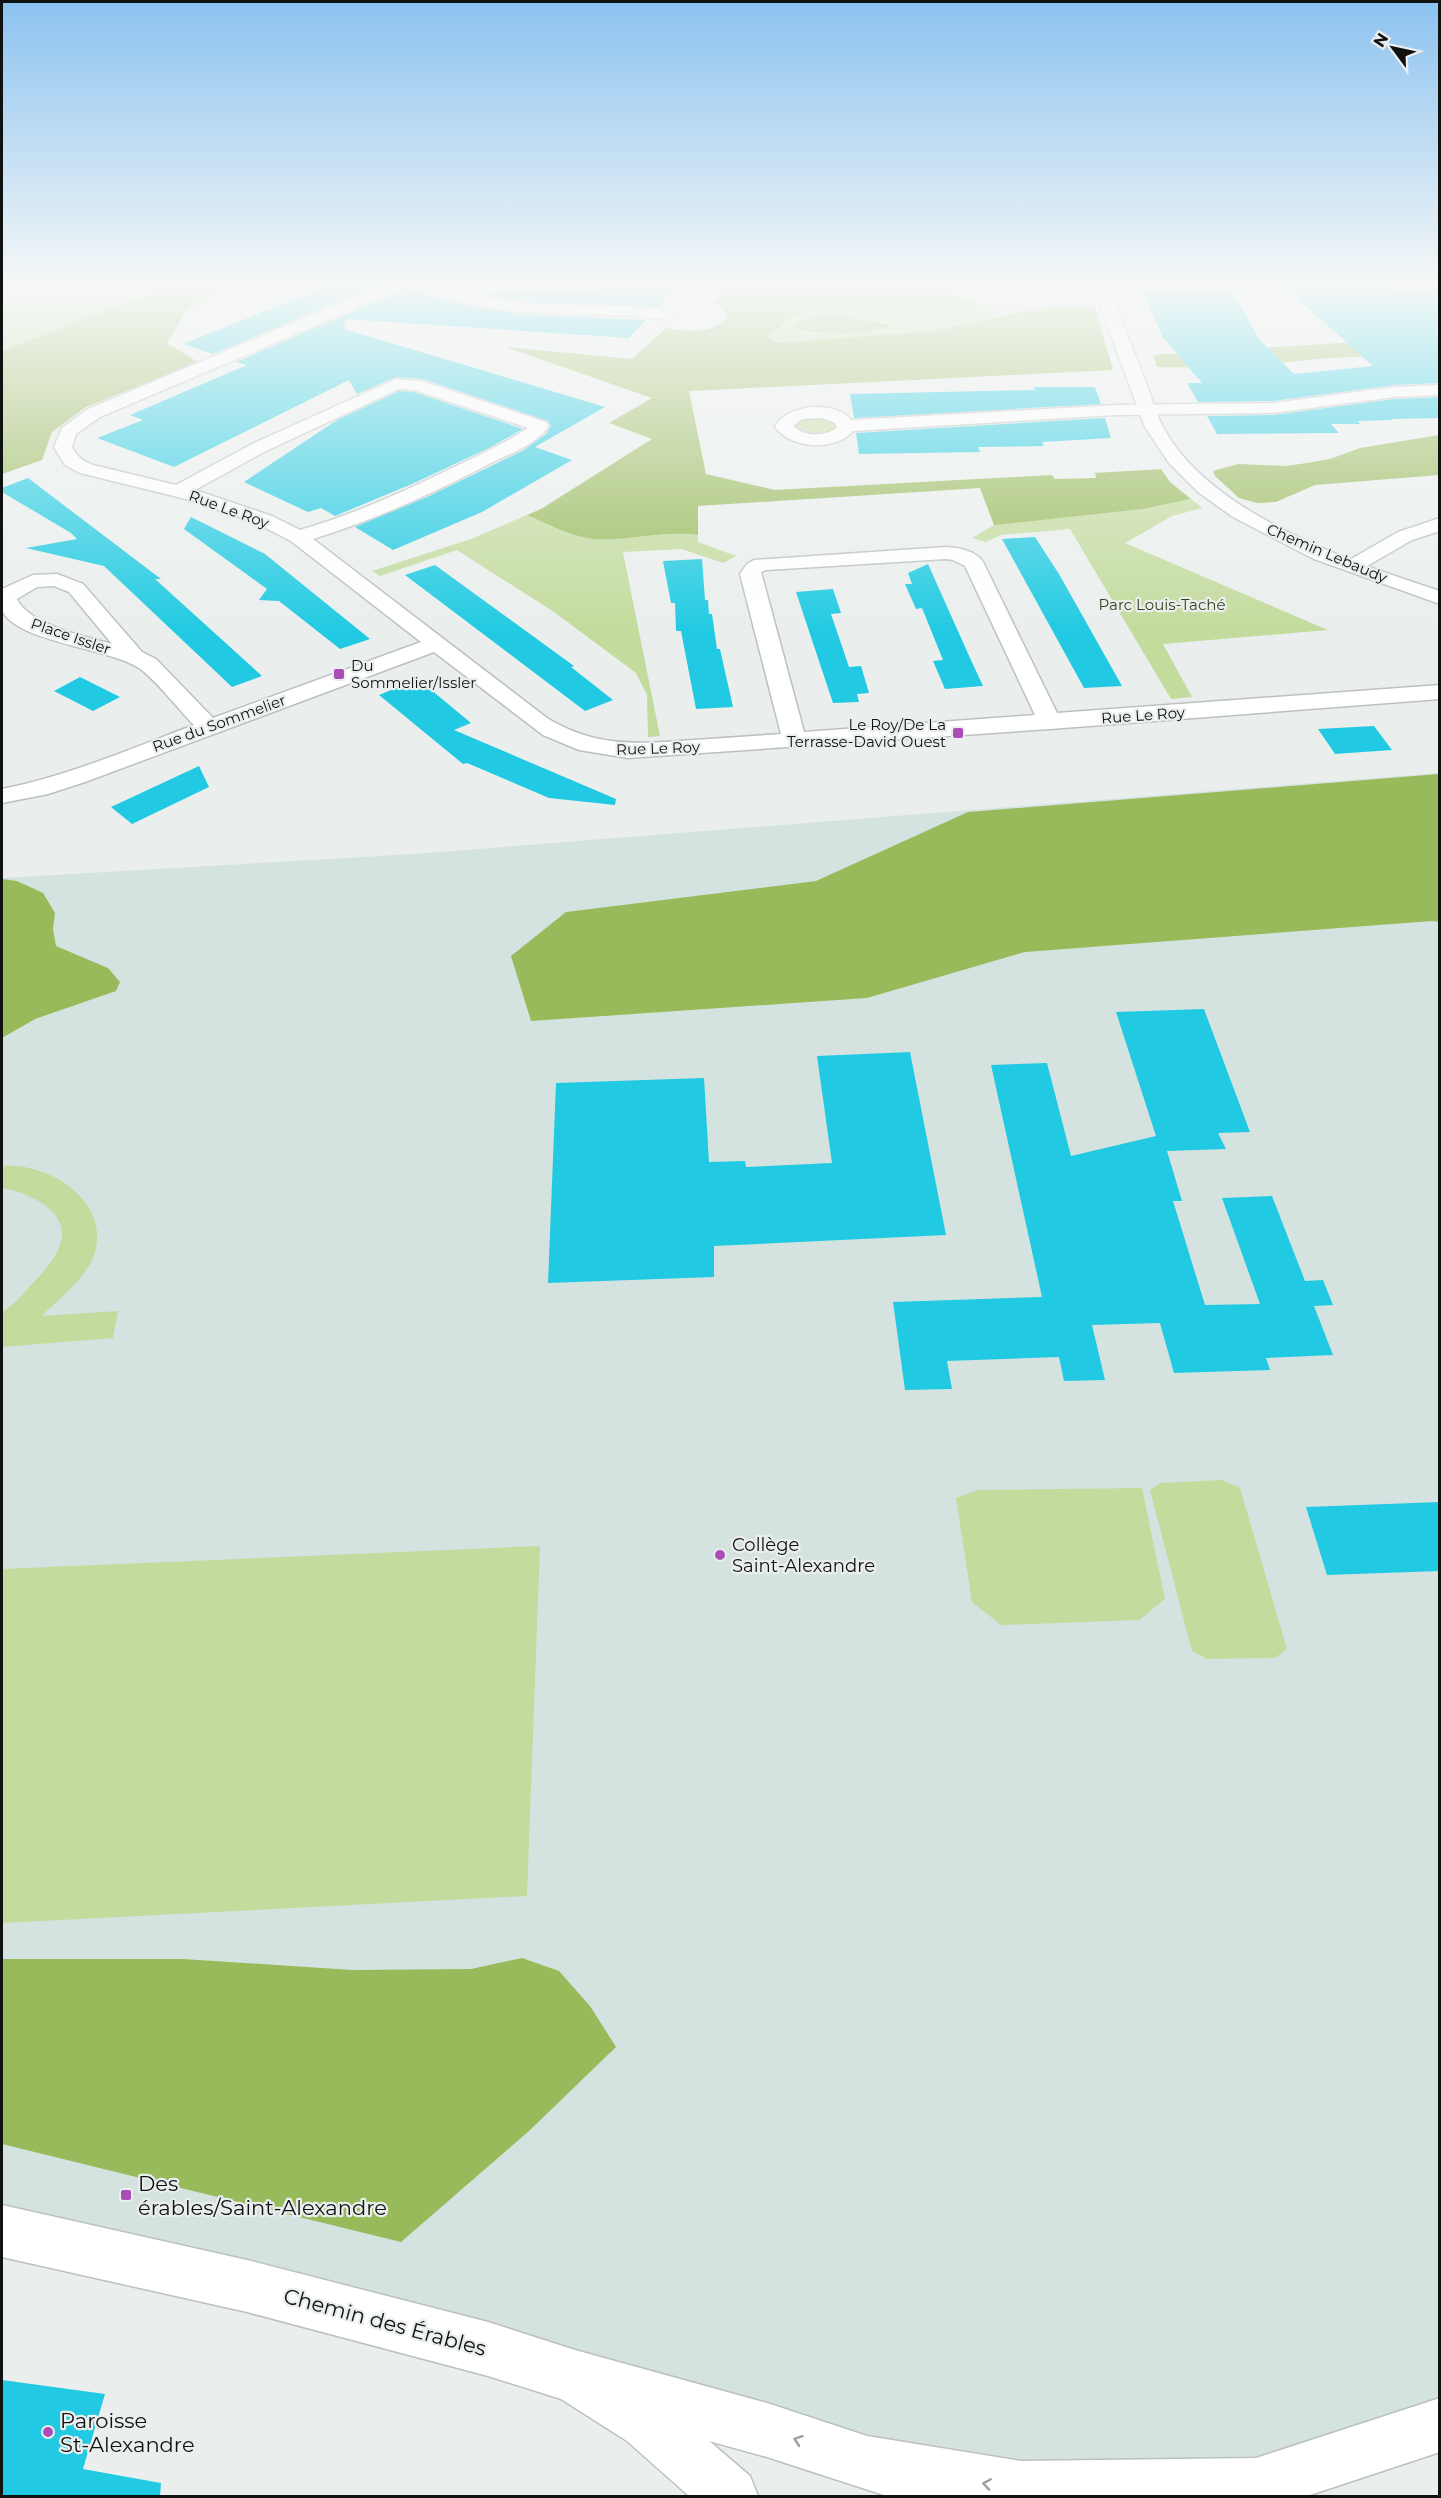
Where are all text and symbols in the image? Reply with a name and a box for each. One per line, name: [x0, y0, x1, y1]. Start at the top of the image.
north arrow: [1363, 18, 1423, 78]
text: N: [1369, 30, 1392, 51]
street label: Rue Le Roy: [186, 486, 272, 533]
street label: Chemin Lebaudy: [1264, 519, 1391, 587]
park label: Parc Louis-Taché: [1099, 595, 1225, 614]
street label: Place Issler: [29, 613, 113, 659]
place label: Du Sommelier/Issler: [351, 656, 476, 692]
marker: Du Sommelier/Issler: [332, 667, 346, 681]
street label: Rue du Sommelier: [150, 690, 288, 756]
street label: Rue Le Roy: [1101, 703, 1186, 727]
place label: Le Roy/De La Terrasse-David Ouest: [787, 715, 946, 751]
marker: Le Roy/De La Terrasse-David Ouest: [951, 726, 965, 740]
street label: Rue Le Roy: [616, 737, 701, 759]
place label: Collège Saint-Alexandre: [732, 1534, 875, 1577]
marker: Collège Saint-Alexandre: [713, 1548, 727, 1562]
place label: Des érables/Saint-Alexandre: [138, 2171, 387, 2220]
marker: Des érables/Saint-Alexandre: [119, 2188, 133, 2202]
street label: Chemin des Érables: [281, 2283, 489, 2361]
place label: Paroisse St-Alexandre: [60, 2408, 195, 2457]
marker: Paroisse St-Alexandre: [41, 2425, 55, 2439]
one-way arrow: [793, 2435, 804, 2448]
one-way arrow: [982, 2479, 992, 2491]

